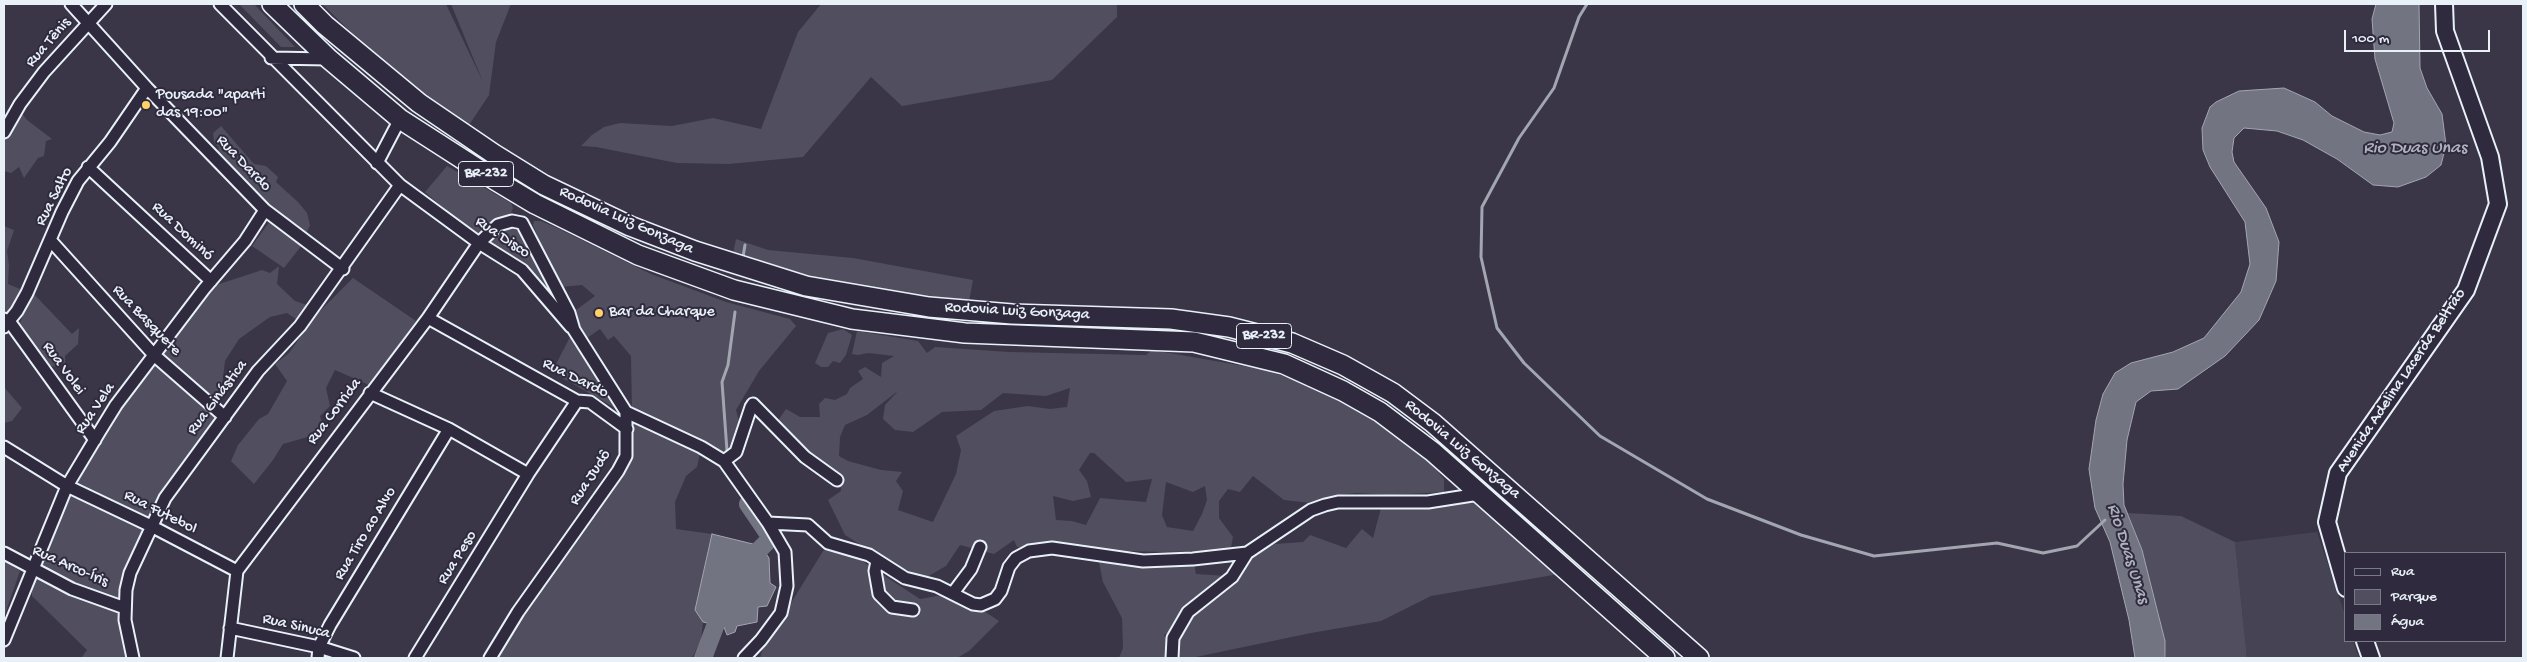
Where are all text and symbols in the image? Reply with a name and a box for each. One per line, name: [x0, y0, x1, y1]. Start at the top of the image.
street label: Rua Tênis: [22, 14, 76, 72]
scale bar: [2347, 20, 2493, 52]
text: 100 m: [2352, 30, 2389, 48]
place label: Pousada "aparti das 19:00": [156, 86, 265, 124]
marker: Pousada "aparti das 19:00": [140, 99, 152, 111]
street label: Rua Dardo: [211, 132, 275, 196]
water label: Rio Duas Unas: [2363, 138, 2467, 160]
road number: BR-232: [458, 162, 514, 186]
street label: Rua Salto: [32, 164, 78, 230]
street label: Rodovia Luiz Gonzaga: [556, 183, 696, 259]
street label: Rua Dominó: [147, 198, 217, 266]
street label: Rua Disco: [471, 213, 533, 263]
street label: Rua Basquete: [107, 281, 185, 361]
street label: Avenida Adelina Lacerda Beltrão: [2333, 285, 2471, 477]
street label: Rodovia Luiz Gonzaga: [944, 299, 1090, 325]
place label: Bar da Charque: [609, 303, 715, 323]
marker: Bar da Charque: [593, 307, 605, 319]
road number: BR-232: [1236, 324, 1292, 348]
street label: Rua Volei: [37, 339, 89, 399]
street label: Rua Dardo: [539, 355, 611, 403]
street label: Rua Ginástica: [184, 357, 252, 439]
street label: Rua Corrida: [304, 375, 366, 449]
street label: Rua Vela: [72, 380, 120, 438]
street label: Rodovia Luiz Gonzaga: [1400, 396, 1524, 504]
street label: Rua Judô: [566, 447, 616, 509]
street label: Rua Tiro ao Alvo: [331, 484, 401, 584]
street label: Rua Futebol: [120, 486, 200, 540]
water label: Rio Duas Unas: [2101, 501, 2153, 607]
street label: Rua Peso: [434, 528, 482, 588]
street label: Rua Arco-Íris: [29, 542, 111, 592]
legend: [2344, 552, 2507, 642]
text: Rua: [2391, 563, 2414, 581]
text: Parque: [2391, 588, 2437, 606]
street label: Rua Sinuca: [260, 610, 332, 644]
text: Água: [2391, 613, 2424, 631]

